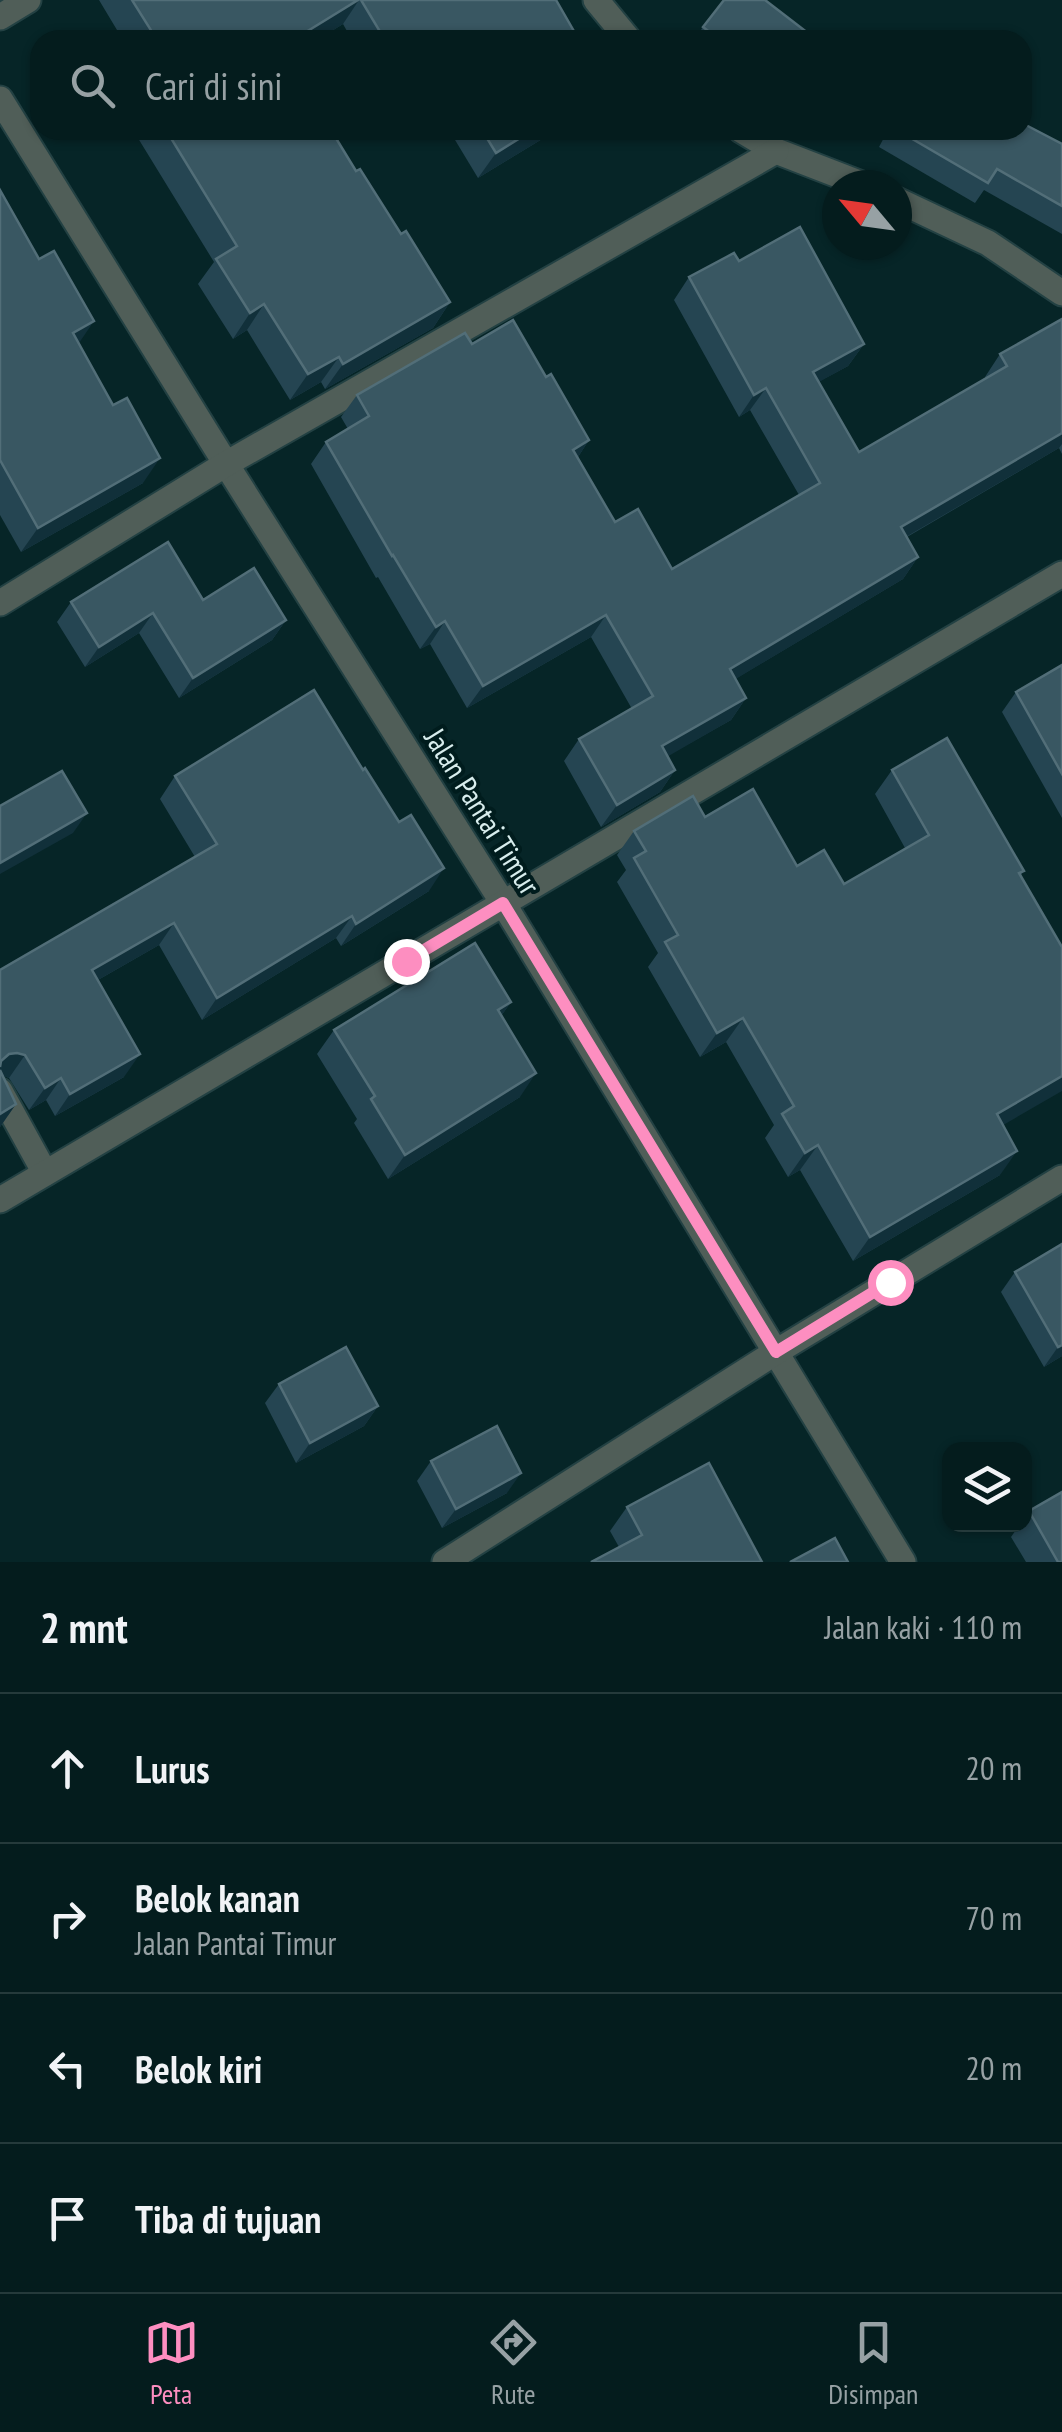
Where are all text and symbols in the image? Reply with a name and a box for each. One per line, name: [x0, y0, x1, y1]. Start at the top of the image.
search box: [30, 30, 1032, 140]
icon: search: [65, 58, 120, 113]
text: Cari di sini: [145, 61, 283, 110]
north arrow: [822, 170, 912, 260]
street label: Jalan Pantai Timur: [416, 720, 550, 902]
route end: [384, 939, 430, 985]
route start: [868, 1260, 914, 1306]
map controls: [942, 1442, 1032, 1532]
button: layers: [942, 1442, 1032, 1532]
text: 2 mnt: [40, 1600, 128, 1655]
text: Jalan kaki · 110 m: [825, 1606, 1022, 1648]
icon: ahead: [40, 1741, 95, 1796]
text: Lurus: [135, 1744, 209, 1793]
text: 20 m: [966, 1747, 1022, 1789]
text: Belok kanan: [135, 1873, 300, 1922]
icon: right: [40, 1891, 95, 1946]
text: 70 m: [966, 1897, 1022, 1939]
text: Jalan Pantai Timur: [135, 1922, 336, 1964]
icon: left: [40, 2041, 95, 2096]
text: Belok kiri: [135, 2044, 262, 2093]
text: 20 m: [966, 2047, 1022, 2089]
icon: arrive: [40, 2191, 95, 2246]
text: Tiba di tujuan: [135, 2194, 321, 2243]
tab: Peta: [144, 2315, 199, 2412]
tab: Rute: [486, 2315, 541, 2412]
tab: Disimpan: [828, 2315, 918, 2412]

